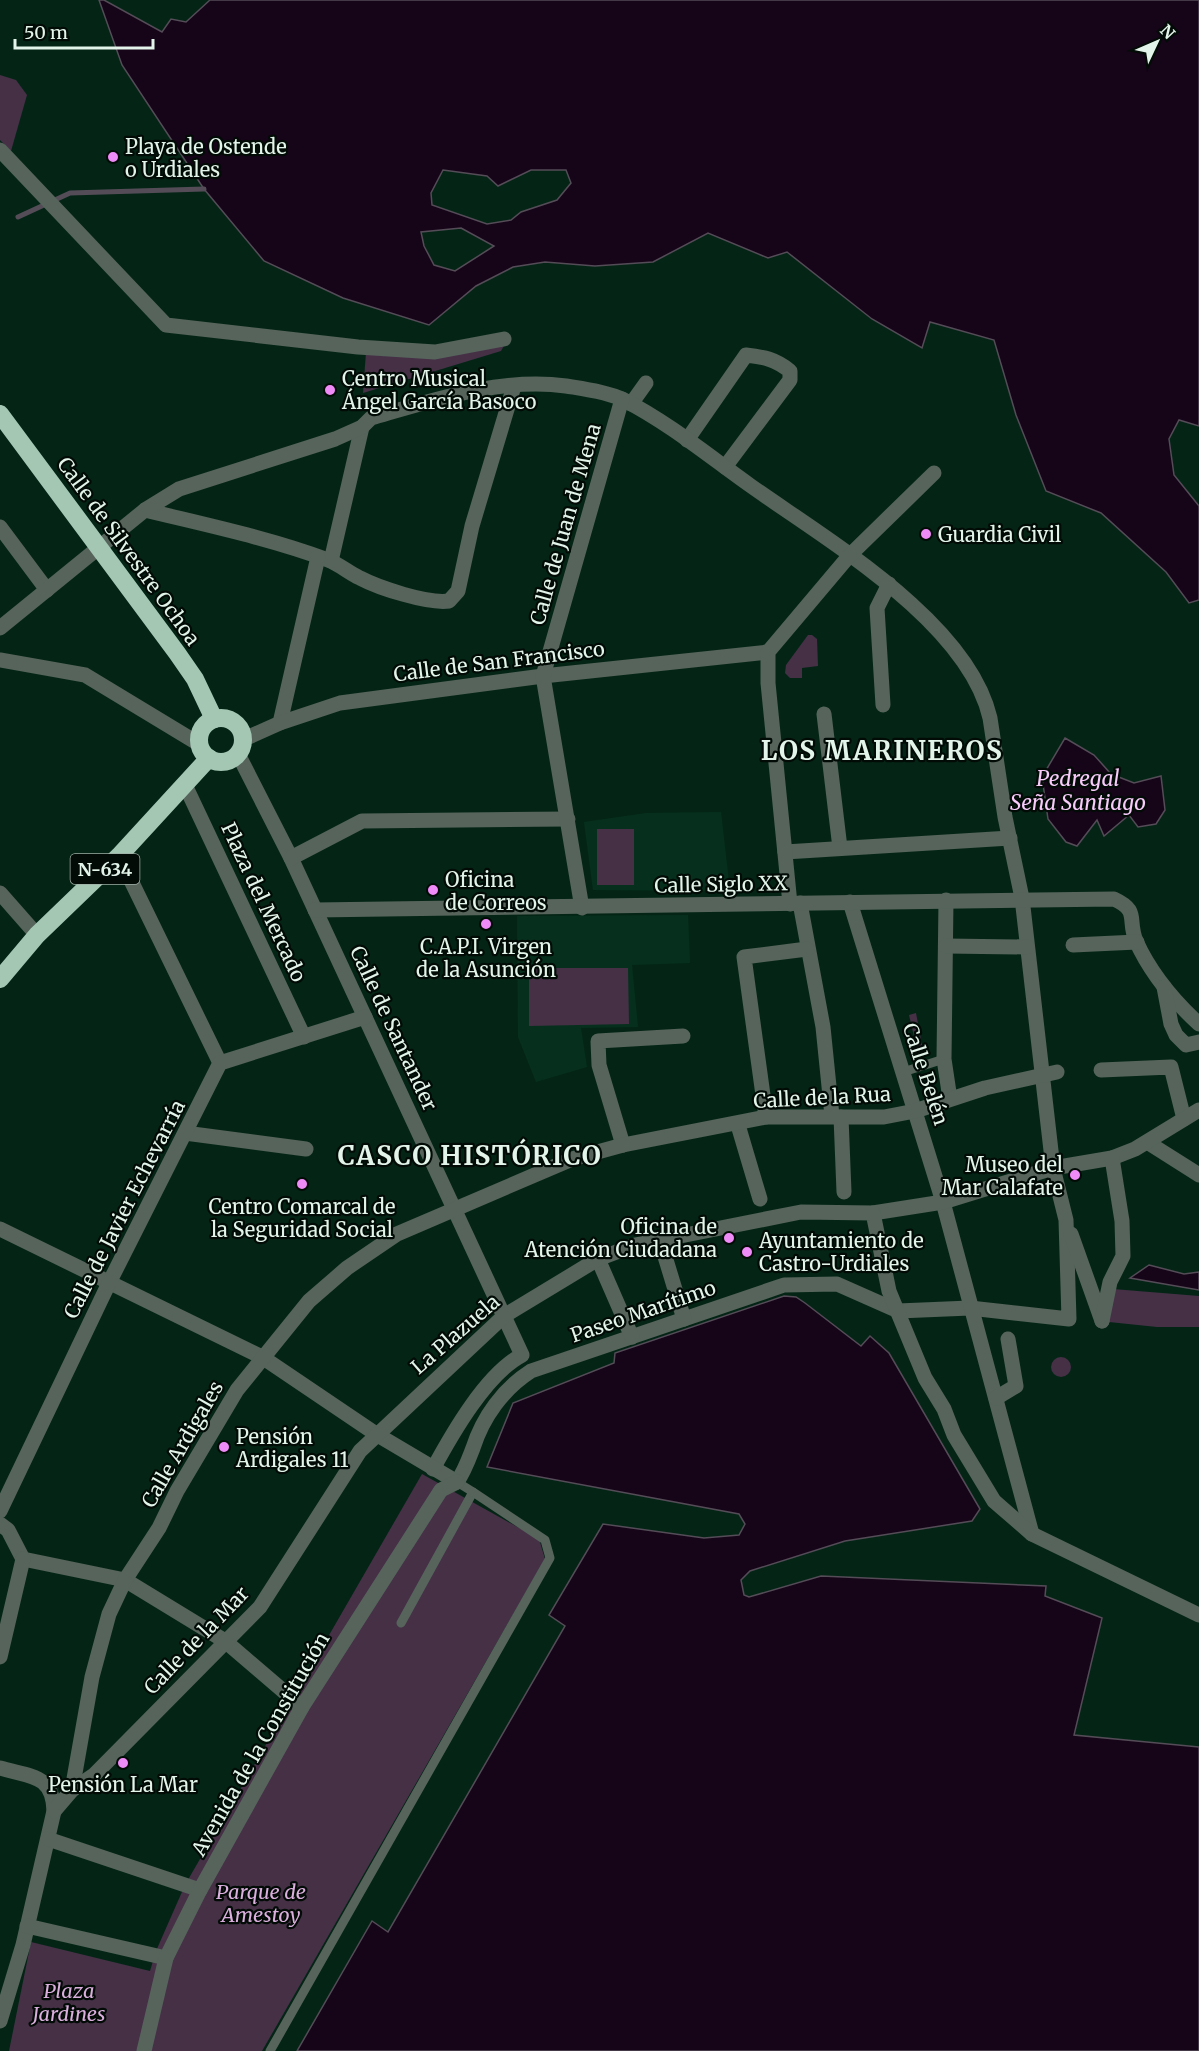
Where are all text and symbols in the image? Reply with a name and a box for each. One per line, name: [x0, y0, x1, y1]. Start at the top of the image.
scale bar: [15, 12, 153, 50]
north arrow: [1127, 12, 1187, 72]
text: N: [1156, 20, 1180, 43]
text: 50 m: [24, 21, 68, 44]
place label: Playa de Ostende o Urdiales: [125, 134, 287, 182]
marker: Playa de Ostende o Urdiales: [106, 150, 120, 164]
place label: Centro Musical Ángel García Basoco: [341, 366, 537, 414]
marker: Centro Musical Ángel García Basoco: [323, 383, 337, 397]
street label: Calle de Juan de Mena: [524, 420, 606, 628]
street label: Calle de Silvestre Ochoa: [52, 452, 206, 650]
place label: Guardia Civil: [938, 522, 1061, 547]
marker: Guardia Civil: [919, 527, 933, 541]
street label: Calle de San Francisco: [392, 636, 606, 686]
district label: LOS MARINEROS: [761, 734, 1003, 767]
water label: Pedregal Seña Santiago: [1010, 765, 1146, 816]
street label: Plaza del Mercado: [216, 818, 312, 986]
road number: N-634: [70, 854, 140, 884]
place label: Oficina de Correos: [445, 867, 547, 915]
street label: Calle Siglo XX: [654, 870, 788, 898]
marker: Oficina de Correos: [426, 883, 440, 897]
marker: C.A.P.I. Virgen de la Asunción: [479, 917, 493, 931]
place label: C.A.P.I. Virgen de la Asunción: [416, 934, 556, 982]
street label: Calle de Santander: [345, 942, 443, 1114]
street label: Calle Belén: [898, 1020, 954, 1128]
street label: Calle de la Rua: [753, 1081, 892, 1113]
street label: Calle de Javier Echevarría: [58, 1095, 190, 1322]
district label: CASCO HISTÓRICO: [338, 1138, 602, 1172]
place label: Museo del Mar Calafate: [942, 1152, 1063, 1200]
marker: Museo del Mar Calafate: [1068, 1168, 1082, 1182]
marker: Centro Comarcal de la Seguridad Social: [295, 1177, 309, 1191]
place label: Centro Comarcal de la Seguridad Social: [209, 1194, 395, 1242]
place label: Oficina de Atención Ciudadana: [524, 1214, 717, 1262]
place label: Ayuntamiento de Castro-Urdiales: [758, 1228, 924, 1276]
marker: Oficina de Atención Ciudadana: [722, 1231, 736, 1245]
marker: Ayuntamiento de Castro-Urdiales: [740, 1245, 754, 1259]
street label: Paseo Marítimo: [567, 1274, 719, 1348]
street label: La Plazuela: [406, 1289, 504, 1379]
street label: Calle Ardigales: [136, 1376, 228, 1512]
place label: Pensión Ardigales 11: [235, 1424, 349, 1472]
marker: Pensión Ardigales 11: [217, 1440, 231, 1454]
street label: Calle de la Mar: [138, 1581, 254, 1699]
street label: Avenida de la Constitución: [185, 1628, 334, 1861]
marker: Pensión La Mar: [116, 1756, 130, 1770]
place label: Pensión La Mar: [48, 1772, 198, 1797]
park label: Parque de Amestoy: [216, 1879, 306, 1927]
park label: Plaza Jardines: [31, 1978, 105, 2026]

